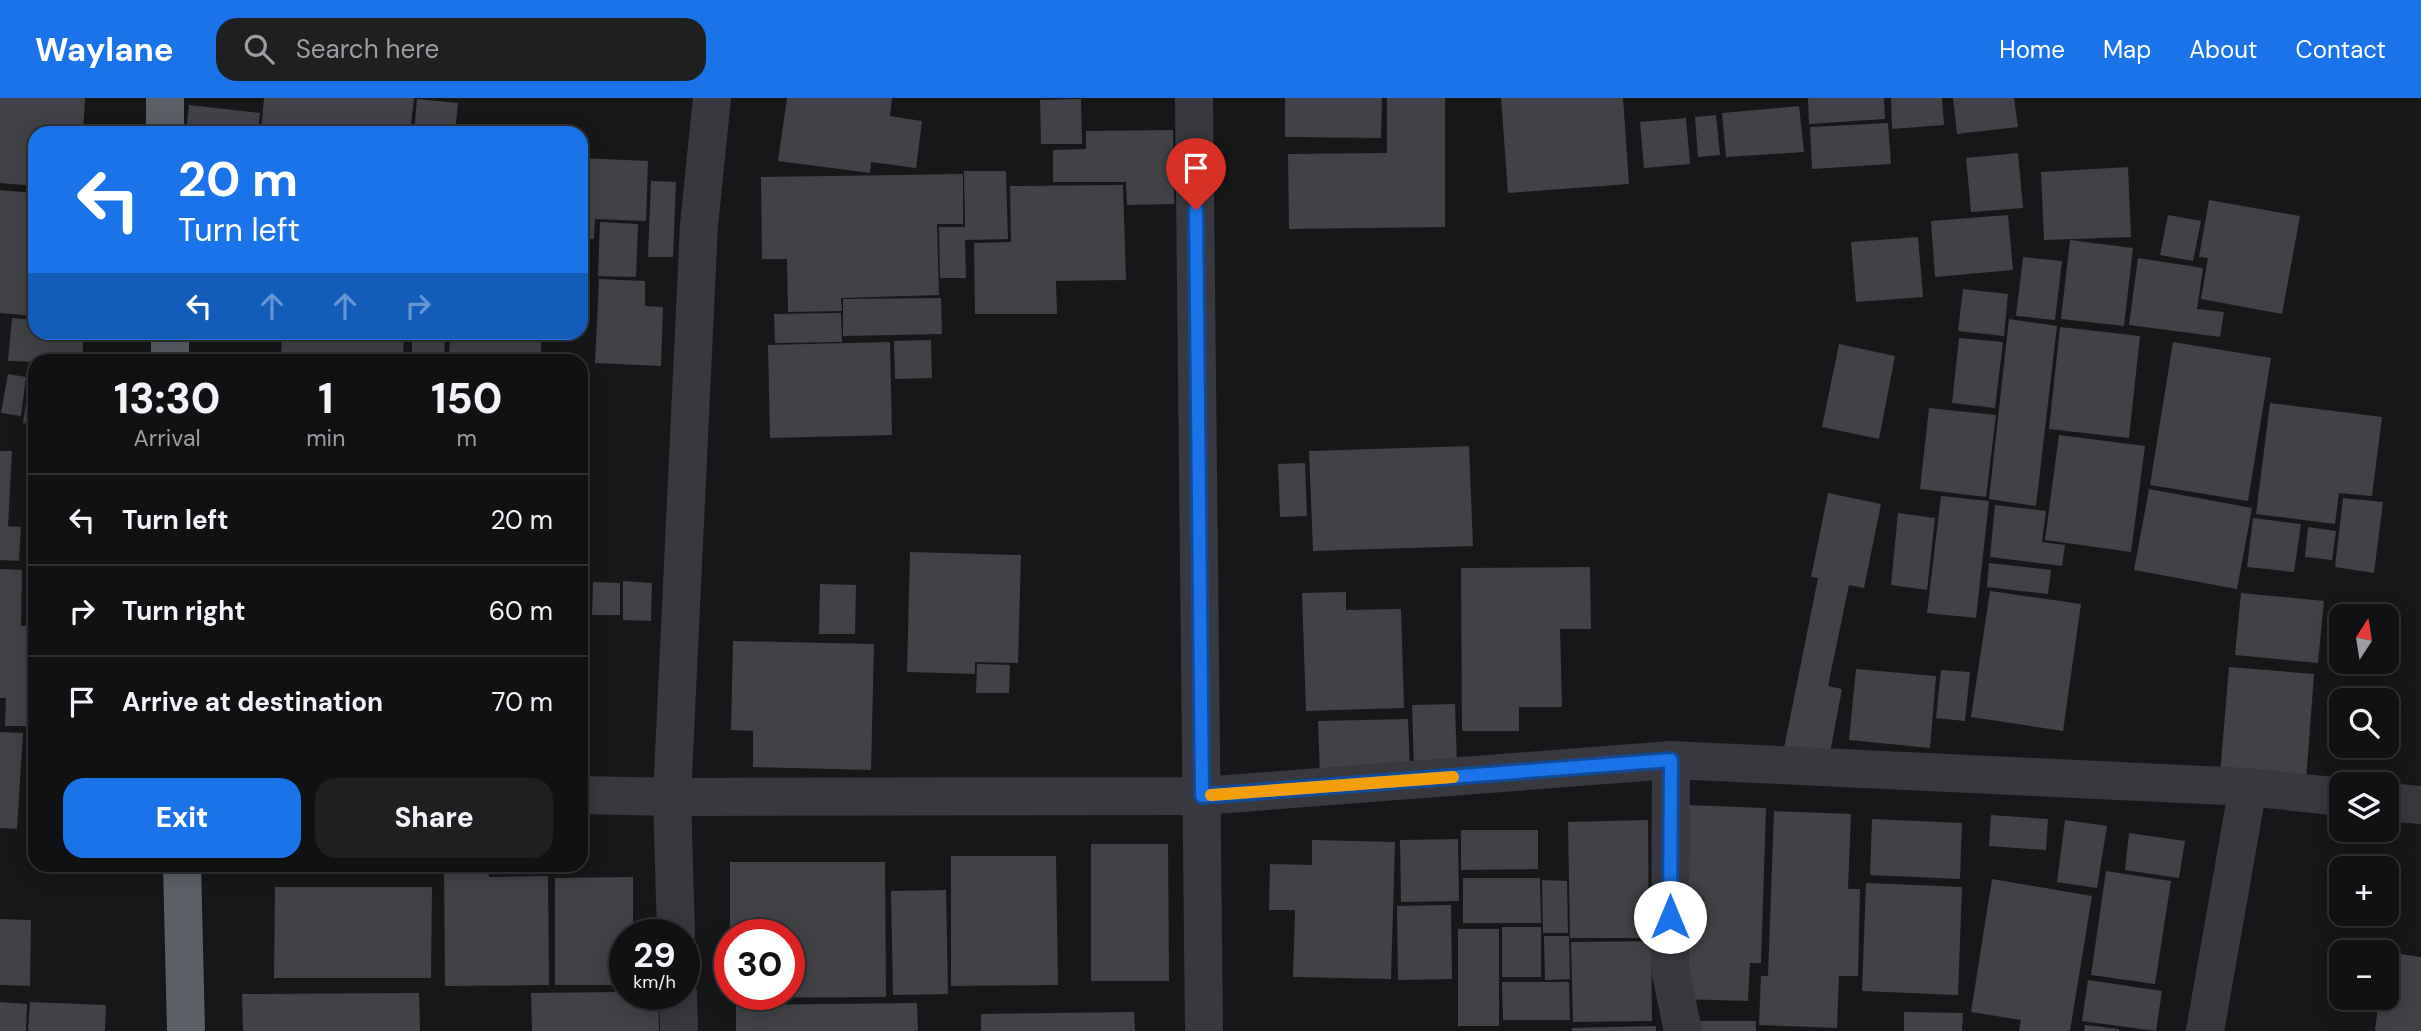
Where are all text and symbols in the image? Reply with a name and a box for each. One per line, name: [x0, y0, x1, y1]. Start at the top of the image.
search box: [216, 18, 706, 81]
text: Waylane: [35, 28, 174, 71]
icon: search: [240, 30, 278, 68]
text: Search here: [296, 32, 439, 66]
text: Home: [1999, 34, 2065, 65]
text: Map: [2103, 34, 2151, 65]
text: About: [2189, 34, 2258, 65]
text: Contact: [2296, 34, 2386, 65]
pin: [1166, 138, 1226, 210]
text: 20 m: [178, 147, 298, 211]
icon: arrive: [1177, 149, 1215, 187]
icon: left: [63, 154, 154, 245]
text: Turn left: [178, 209, 300, 251]
icon: left: [180, 287, 218, 325]
icon: ahead: [253, 287, 291, 325]
icon: ahead: [326, 287, 364, 325]
icon: right: [399, 287, 437, 325]
text: 13:30: [114, 371, 220, 426]
text: 1: [318, 371, 333, 426]
text: 150: [431, 371, 502, 426]
text: Arrival: [134, 423, 201, 453]
text: min: [306, 423, 345, 453]
text: m: [456, 423, 477, 453]
icon: left: [63, 501, 101, 539]
text: Turn left: [122, 503, 229, 537]
text: 20 m: [490, 503, 553, 537]
icon: right: [63, 592, 101, 630]
text: Turn right: [122, 594, 246, 628]
text: 60 m: [489, 594, 553, 628]
north arrow: [2329, 604, 2399, 674]
map controls: [2329, 604, 2399, 1010]
icon: arrive: [63, 683, 101, 721]
text: Arrive at destination: [122, 685, 383, 719]
text: 70 m: [492, 685, 553, 719]
button: search: [2329, 688, 2399, 758]
button: layers: [2329, 772, 2399, 842]
button: Exit: [63, 778, 301, 858]
button: Share: [315, 778, 553, 858]
button: +: [2329, 856, 2399, 926]
position arrow: [1633, 880, 1707, 954]
speed limit sign: 30: [714, 919, 805, 1010]
text: 29: [633, 932, 676, 978]
button: −: [2329, 940, 2399, 1010]
text: km/h: [633, 970, 676, 994]

